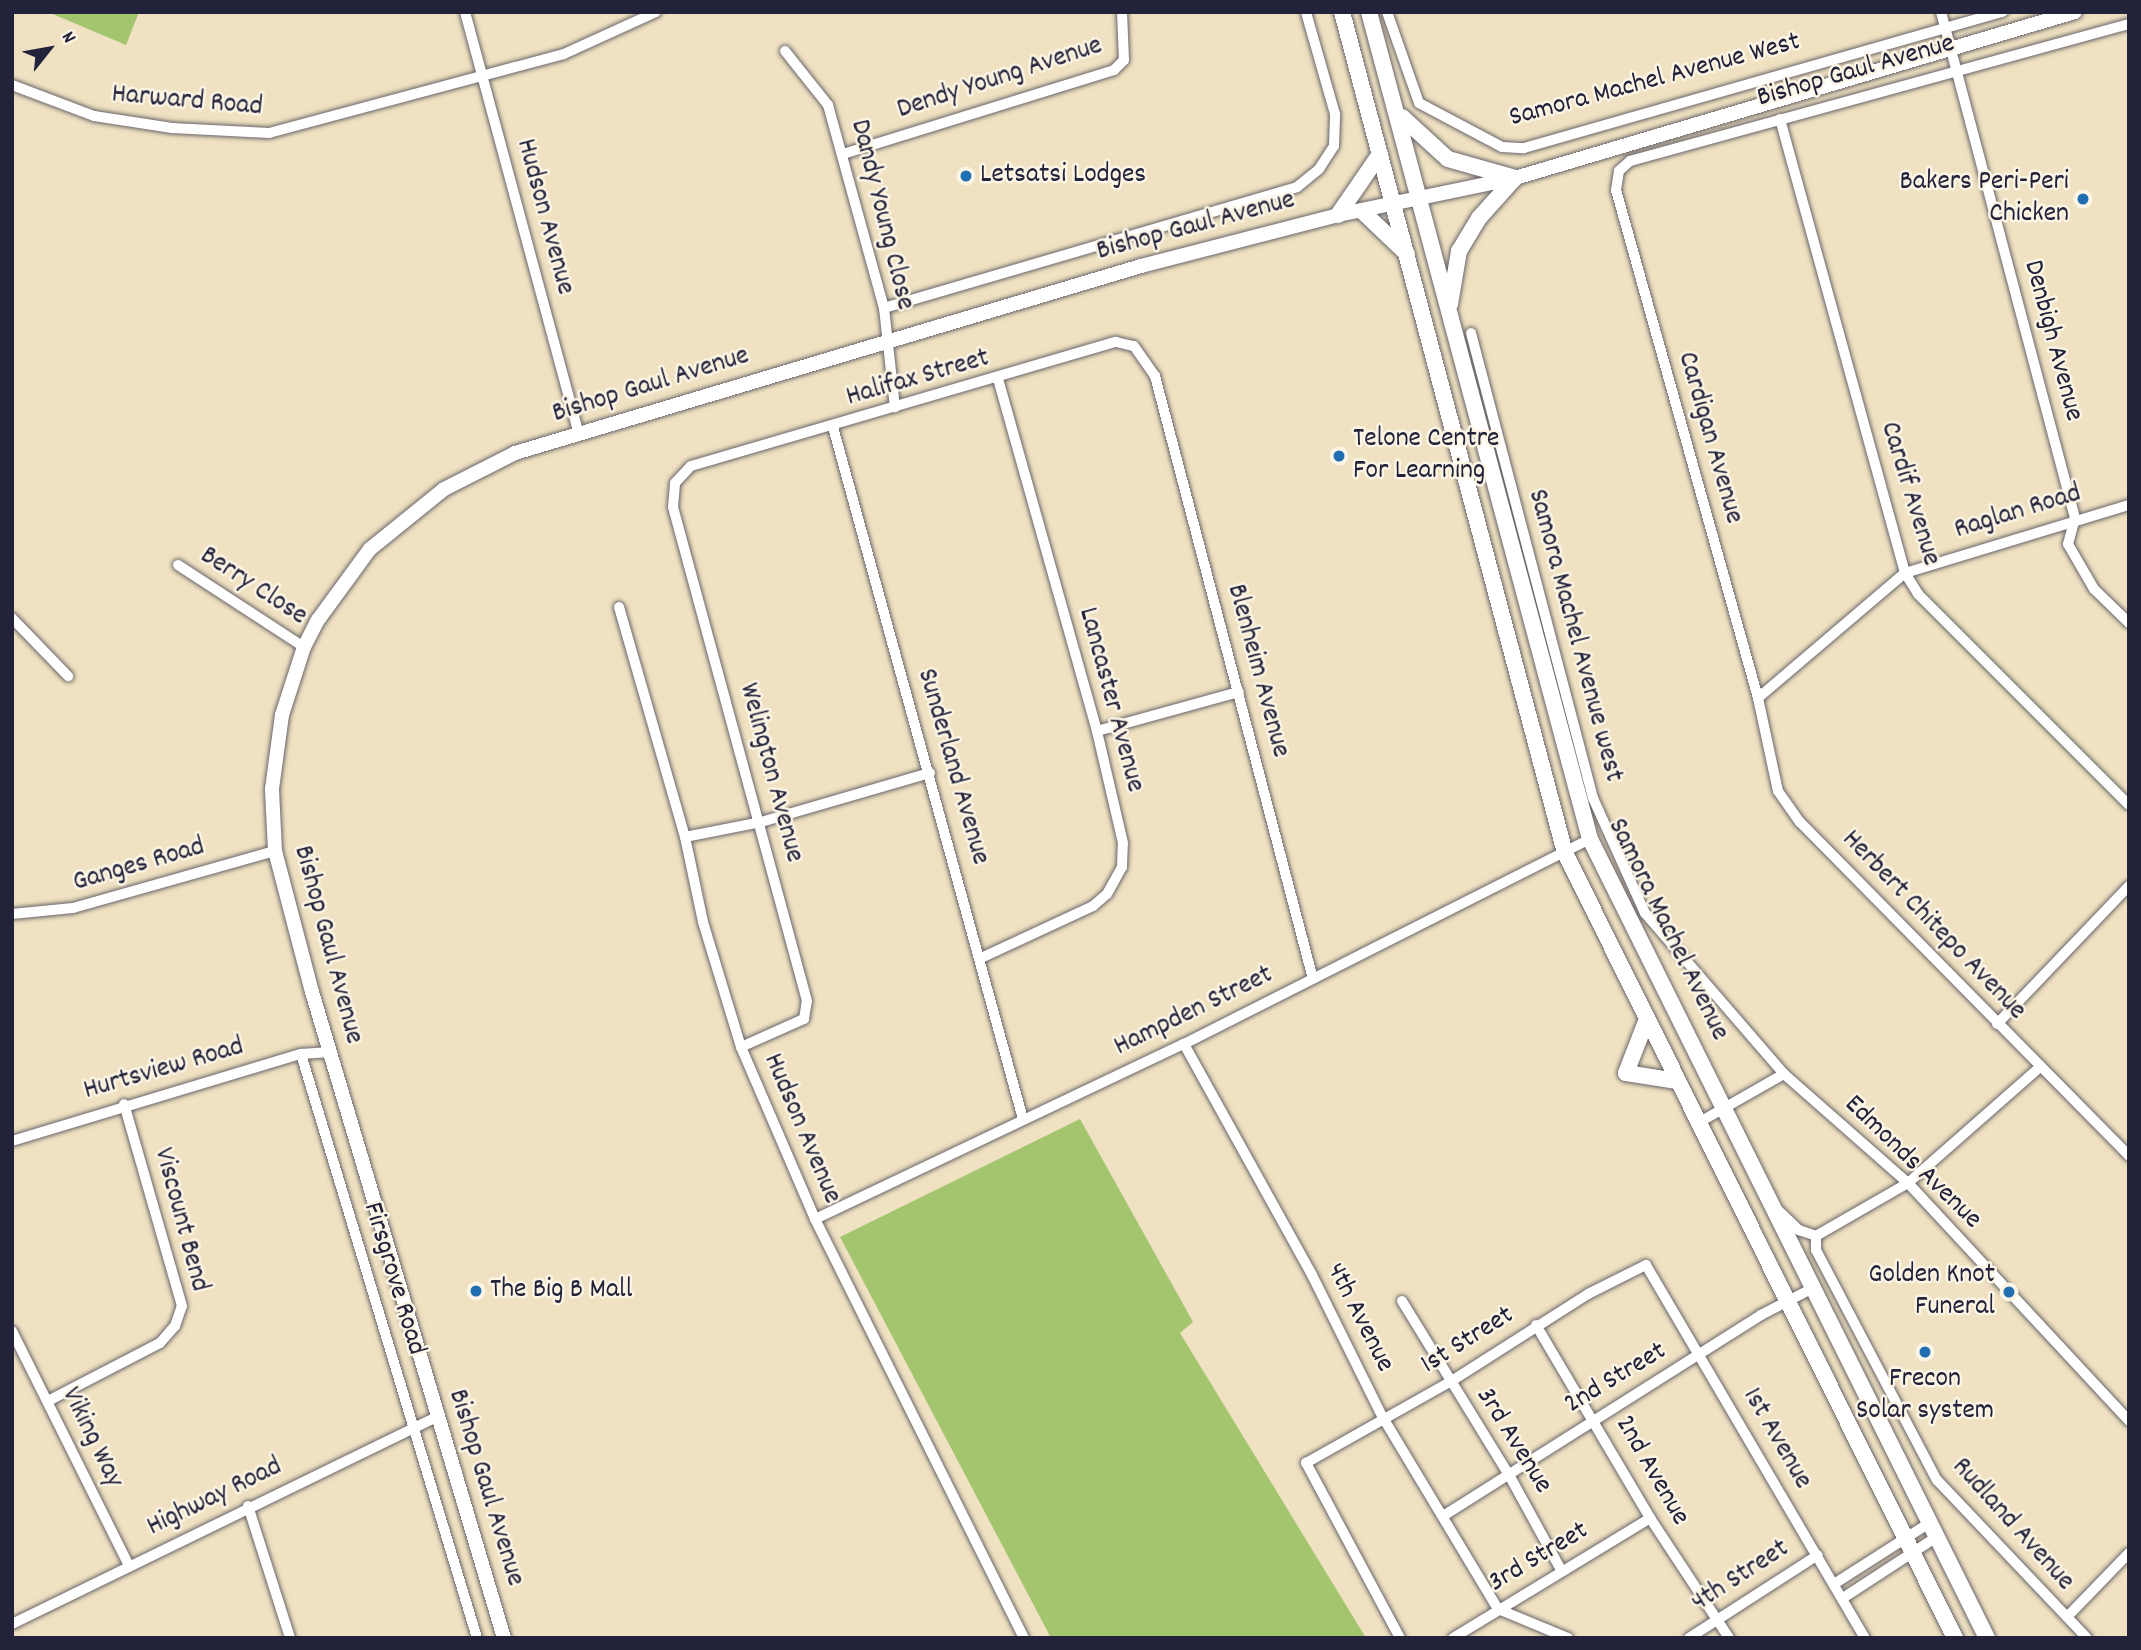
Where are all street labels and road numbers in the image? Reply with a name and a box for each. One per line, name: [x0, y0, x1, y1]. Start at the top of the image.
street label: Samora Machel Avenue West: [1506, 26, 1804, 136]
street label: Bishop Gaul Avenue: [1753, 28, 1959, 116]
street label: Dendy Young Avenue: [893, 30, 1107, 128]
street label: Harward Road: [110, 79, 264, 125]
street label: Dandy Young Close: [841, 116, 921, 314]
street label: Hudson Avenue: [507, 136, 581, 298]
street label: Bishop Gaul Avenue: [1093, 184, 1299, 270]
street label: Denbigh Avenue: [2014, 257, 2090, 425]
street label: Bishop Gaul Avenue: [549, 340, 753, 432]
street label: Halifax Street: [843, 343, 993, 415]
street label: Cardigan Avenue: [1668, 348, 1750, 528]
street label: Cardif Avenue: [1871, 418, 1947, 570]
street label: Raglan Road: [1951, 478, 2085, 548]
street label: Samora Machel Avenue west: [1519, 486, 1629, 786]
street label: Berry Close: [193, 540, 313, 634]
street label: Blenheim Avenue: [1218, 581, 1296, 761]
street label: Lancaster Avenue: [1069, 604, 1151, 796]
street label: Sunderland Avenue: [908, 665, 996, 869]
street label: Welington Avenue: [730, 680, 810, 866]
street label: Samora Machel Avenue: [1599, 814, 1735, 1046]
street label: Herbert Chitepo Avenue: [1834, 824, 2032, 1028]
street label: Ganges Road: [69, 831, 209, 901]
street label: Bishop Gaul Avenue: [284, 842, 370, 1048]
street label: Hampden Street: [1109, 959, 1279, 1065]
street label: Hurtsview Road: [80, 1031, 248, 1109]
street label: Hudson Avenue: [754, 1049, 848, 1209]
street label: Edmonds Avenue: [1836, 1089, 1988, 1237]
street label: Viscount Bend: [145, 1144, 215, 1296]
street label: Firsgrove Road: [354, 1199, 432, 1359]
street label: 4th Avenue: [1317, 1258, 1401, 1378]
street label: 1st Street: [1416, 1300, 1520, 1382]
street label: 2nd Street: [1559, 1336, 1673, 1422]
street label: Viking Way: [52, 1382, 130, 1494]
street label: 3rd Avenue: [1467, 1382, 1559, 1500]
street label: 1st Avenue: [1734, 1382, 1818, 1496]
street label: Bishop Gaul Avenue: [439, 1386, 531, 1590]
street label: 2nd Avenue: [1606, 1410, 1696, 1532]
street label: Highway Road: [142, 1451, 288, 1545]
street label: Rudland Avenue: [1943, 1451, 2081, 1599]
street label: 3rd Street: [1483, 1515, 1595, 1601]
street label: 4th Street: [1686, 1533, 1796, 1621]

